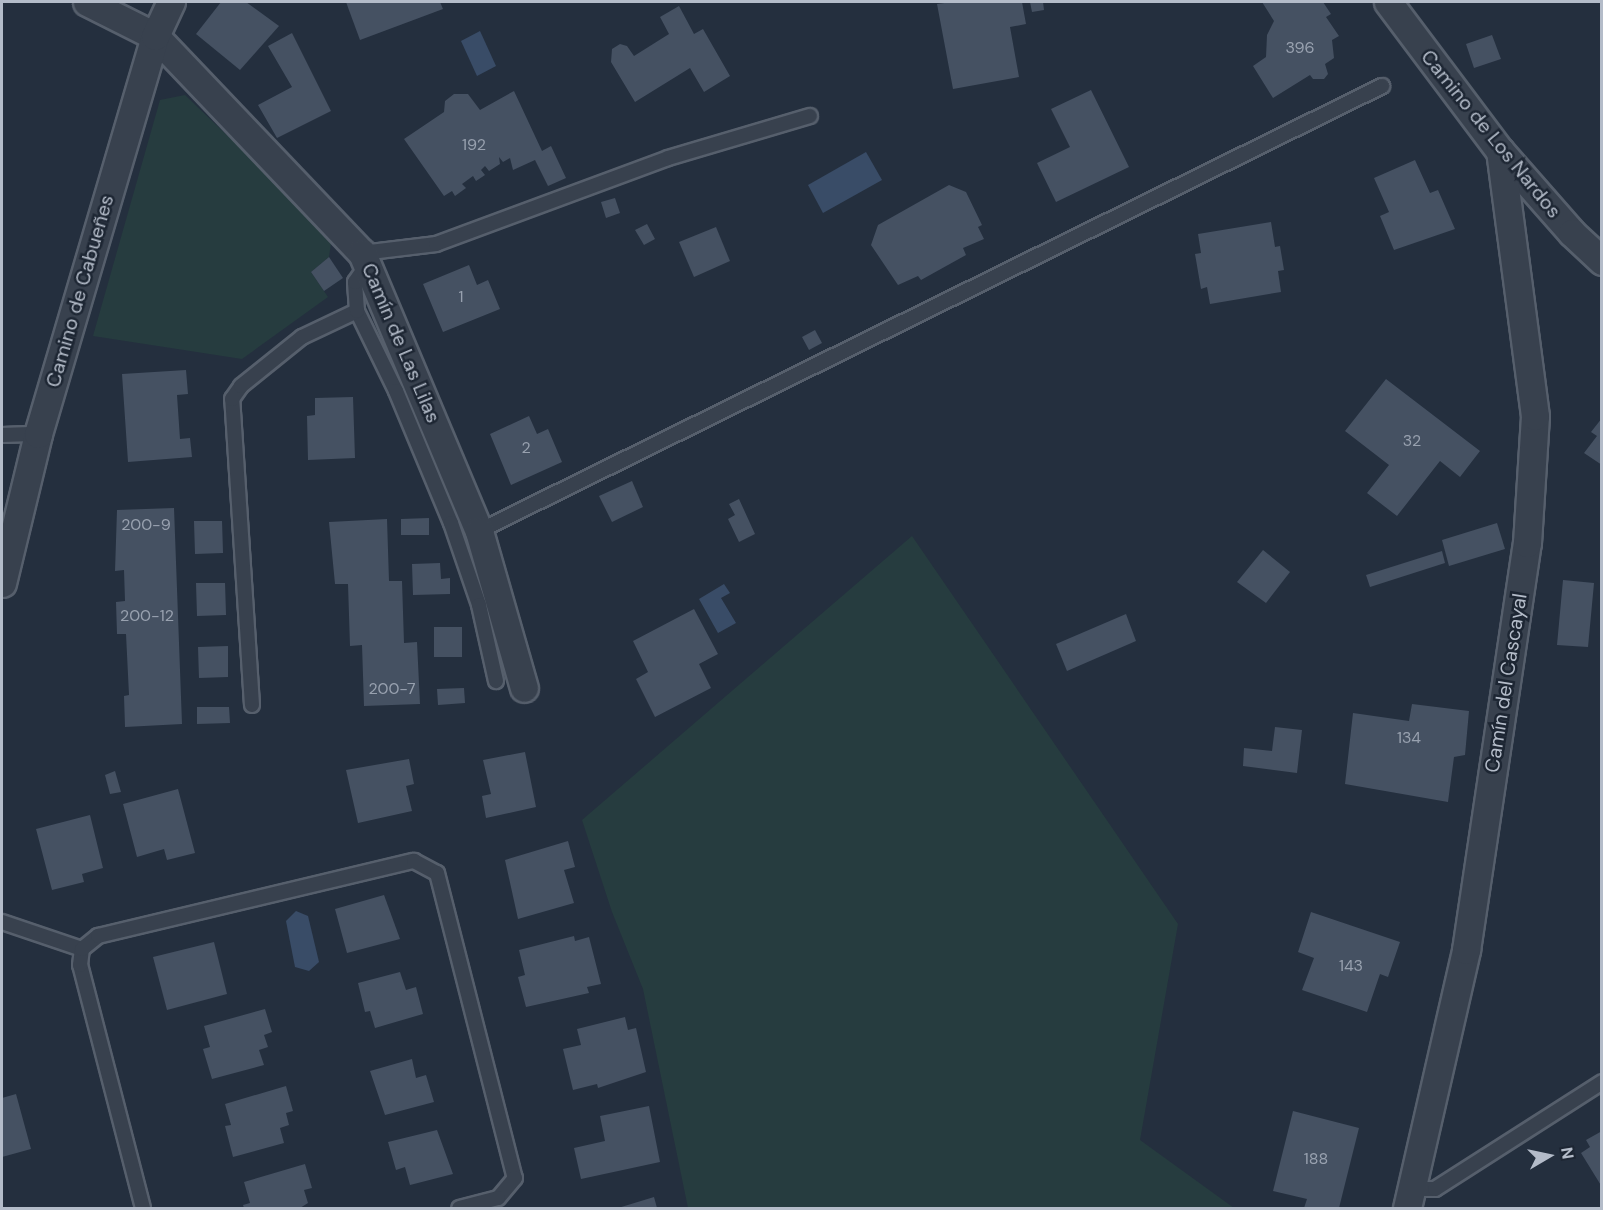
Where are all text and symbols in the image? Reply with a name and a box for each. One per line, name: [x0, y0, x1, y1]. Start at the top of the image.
house number: 396: [1285, 38, 1315, 58]
street label: Camino de Los Nardos: [1416, 45, 1566, 223]
house number: 192: [462, 135, 486, 155]
street label: Camino de Cabueñes: [41, 192, 119, 390]
street label: Camín de Las Lilas: [357, 260, 445, 426]
house number: 1: [459, 287, 463, 307]
house number: 32: [1403, 431, 1421, 451]
house number: 2: [521, 438, 531, 458]
house number: 200-9: [121, 515, 171, 535]
street label: Camín del Cascayal: [1480, 592, 1532, 774]
house number: 200-12: [120, 606, 174, 626]
house number: 200-7: [368, 679, 416, 699]
house number: 134: [1397, 728, 1421, 748]
house number: 143: [1339, 956, 1363, 976]
north arrow: [1519, 1126, 1579, 1186]
text: N: [1556, 1146, 1579, 1161]
house number: 188: [1304, 1149, 1328, 1169]

